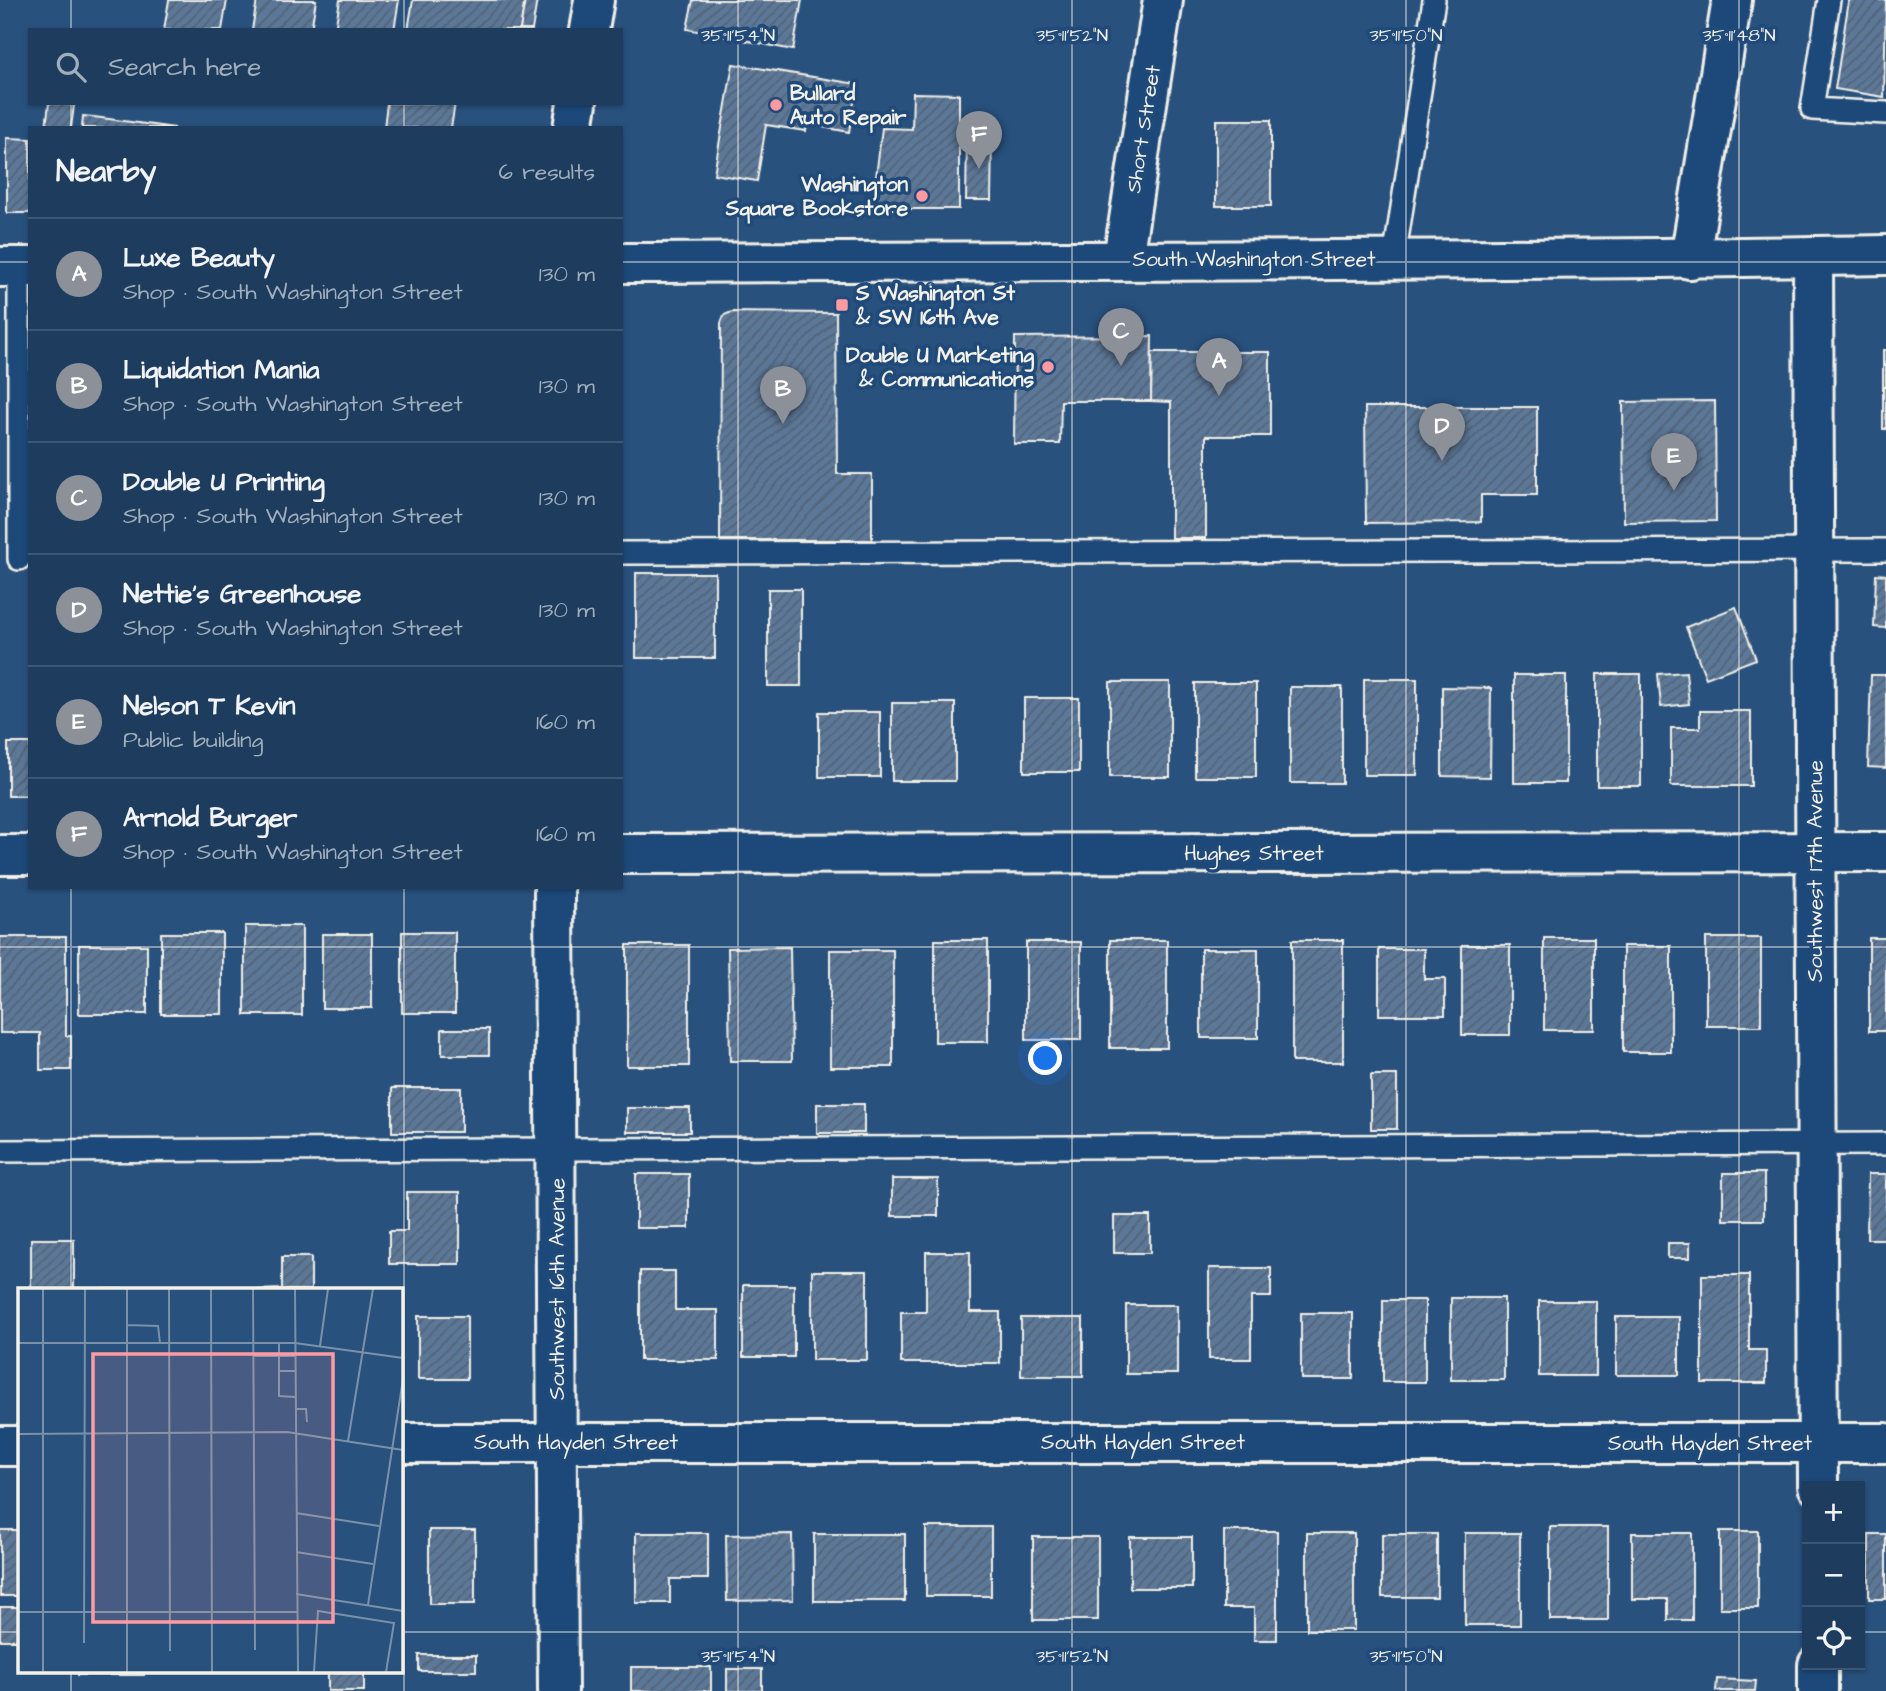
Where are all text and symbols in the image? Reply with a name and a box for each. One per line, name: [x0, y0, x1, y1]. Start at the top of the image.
text: 35°11'54"N: [701, 23, 775, 48]
text: 35°11'52"N: [1036, 23, 1108, 48]
text: 35°11'50"N: [1369, 23, 1443, 48]
text: 35°11'48"N: [1703, 23, 1775, 48]
search box: [28, 28, 623, 105]
icon: search: [52, 48, 90, 86]
text: Search here: [108, 49, 261, 85]
street label: Short Street: [1119, 63, 1168, 195]
place label: Bullard Auto Repair: [790, 79, 907, 133]
marker: Bullard Auto Repair: [768, 97, 784, 113]
pin: F: [956, 111, 1002, 169]
text: Nearby: [56, 151, 156, 193]
text: 6 results: [499, 156, 595, 188]
place label: Washington Square Bookstore: [725, 170, 909, 224]
marker: Washington Square Bookstore: [914, 188, 930, 204]
text: Luxe Beauty: [123, 240, 275, 276]
street label: South Washington Street: [1132, 245, 1376, 276]
text: A: [72, 258, 86, 290]
text: 130 m: [539, 258, 595, 290]
text: Shop · South Washington Street: [123, 276, 463, 308]
place label: S Washington St & SW 16th Ave: [855, 279, 1015, 332]
marker: S Washington St & SW 16th Ave: [834, 297, 850, 313]
pin: C: [1098, 308, 1144, 366]
pin: A: [1196, 338, 1242, 396]
place label: Double U Marketing & Communications: [846, 341, 1034, 394]
text: Liquidation Mania: [123, 352, 319, 388]
marker: Double U Marketing & Communications: [1040, 359, 1056, 375]
pin: B: [760, 366, 806, 424]
text: B: [71, 370, 87, 402]
text: 130 m: [539, 370, 595, 402]
text: Shop · South Washington Street: [123, 388, 463, 420]
pin: D: [1419, 403, 1465, 461]
pin: E: [1651, 433, 1697, 491]
text: Double U Printing: [123, 464, 325, 500]
text: C: [71, 482, 87, 514]
text: 130 m: [539, 482, 595, 514]
text: Shop · South Washington Street: [123, 500, 463, 532]
text: Nettie’s Greenhouse: [123, 576, 361, 612]
text: D: [72, 594, 86, 626]
text: 130 m: [539, 594, 595, 626]
text: Shop · South Washington Street: [123, 612, 463, 644]
text: Nelson T Kevin: [123, 688, 295, 724]
text: E: [72, 706, 86, 738]
text: 160 m: [536, 706, 595, 738]
text: Public building: [123, 724, 263, 756]
street label: Southwest 17th Avenue: [1801, 760, 1830, 982]
text: Arnold Burger: [123, 800, 297, 836]
text: F: [71, 818, 87, 850]
text: 160 m: [536, 818, 595, 850]
text: Shop · South Washington Street: [123, 836, 463, 868]
street label: Hughes Street: [1184, 839, 1324, 870]
your location: [1028, 1041, 1062, 1075]
street label: Southwest 16th Avenue: [543, 1178, 572, 1400]
inset map: [18, 1288, 402, 1674]
street label: South Hayden Street: [474, 1428, 679, 1459]
street label: South Hayden Street: [1041, 1428, 1246, 1459]
street label: South Hayden Street: [1608, 1429, 1813, 1460]
map controls: [1802, 1481, 1865, 1670]
button: +: [1802, 1481, 1865, 1544]
button: −: [1802, 1544, 1865, 1607]
button: locate: [1802, 1607, 1865, 1670]
text: 35°11'54"N: [701, 1644, 775, 1669]
text: 35°11'52"N: [1036, 1644, 1108, 1669]
text: 35°11'50"N: [1369, 1644, 1443, 1669]

